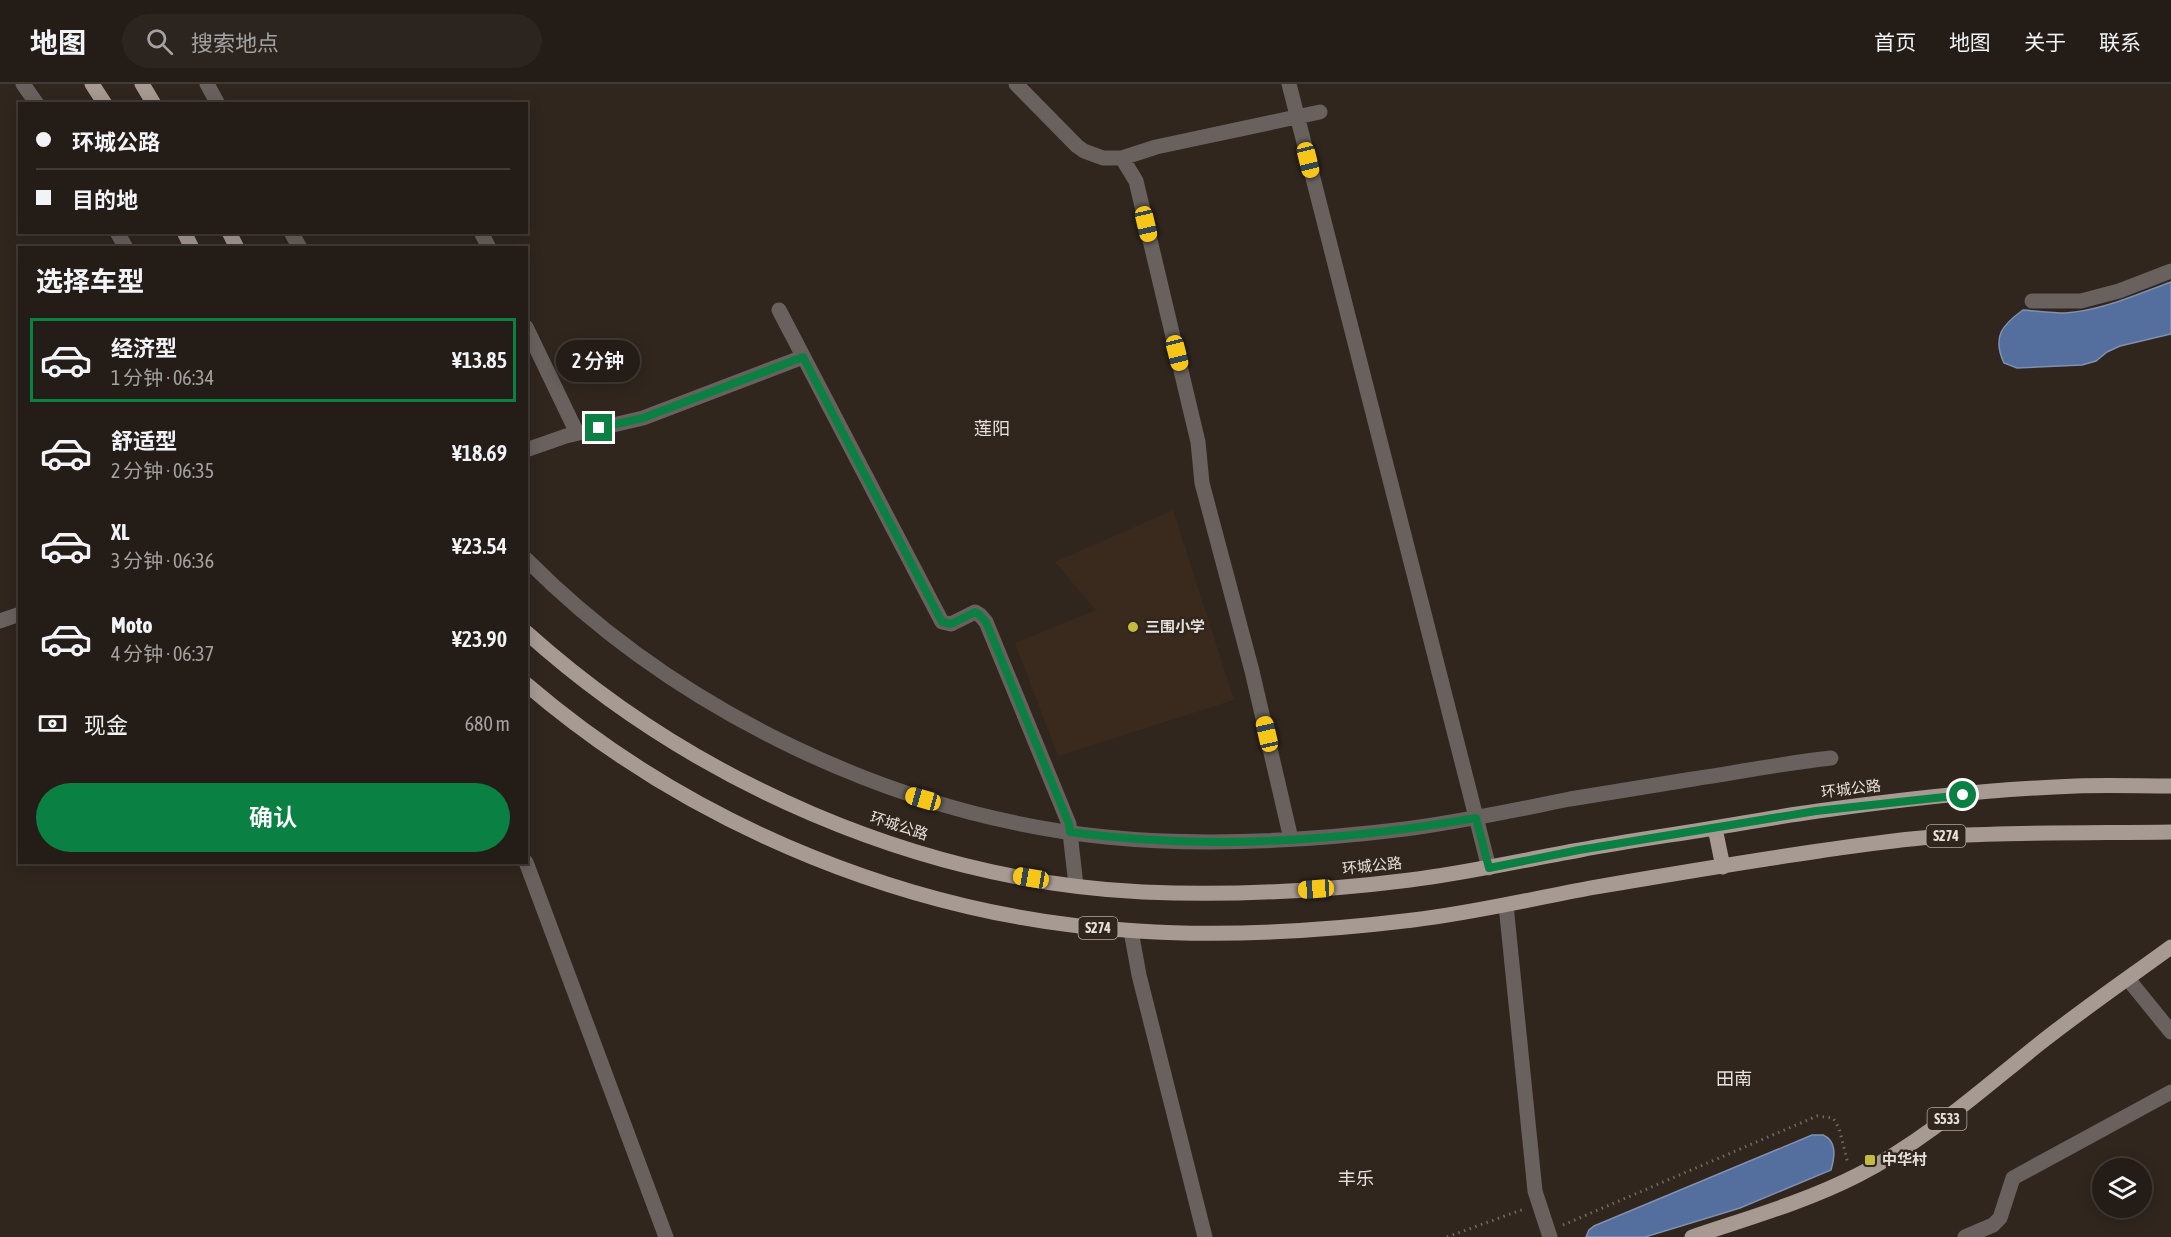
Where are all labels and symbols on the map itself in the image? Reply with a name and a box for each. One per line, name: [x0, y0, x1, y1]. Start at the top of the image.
car: [1295, 140, 1321, 180]
car: [1133, 204, 1159, 244]
car: [1164, 333, 1190, 373]
callout: 2 分钟: [557, 341, 641, 383]
route end: [585, 414, 612, 441]
district label: 莲阳: [974, 418, 1010, 439]
place label: 三围小学: [1145, 618, 1205, 635]
marker: 三围小学: [1126, 620, 1140, 634]
car: [1254, 714, 1280, 754]
street label: 环城公路: [1820, 776, 1882, 801]
route start: [1949, 781, 1976, 808]
car: [903, 785, 943, 813]
street label: 环城公路: [868, 808, 930, 843]
road number: S274: [1926, 825, 1966, 847]
street label: 环城公路: [1341, 854, 1403, 877]
car: [1012, 866, 1050, 890]
car: [1297, 879, 1335, 899]
road number: S274: [1078, 917, 1118, 939]
district label: 田南: [1716, 1068, 1752, 1089]
road number: S533: [1928, 1108, 1966, 1130]
place label: 中华村: [1882, 1151, 1927, 1168]
marker: 中华村: [1863, 1153, 1877, 1167]
district label: 丰乐: [1338, 1168, 1374, 1189]

